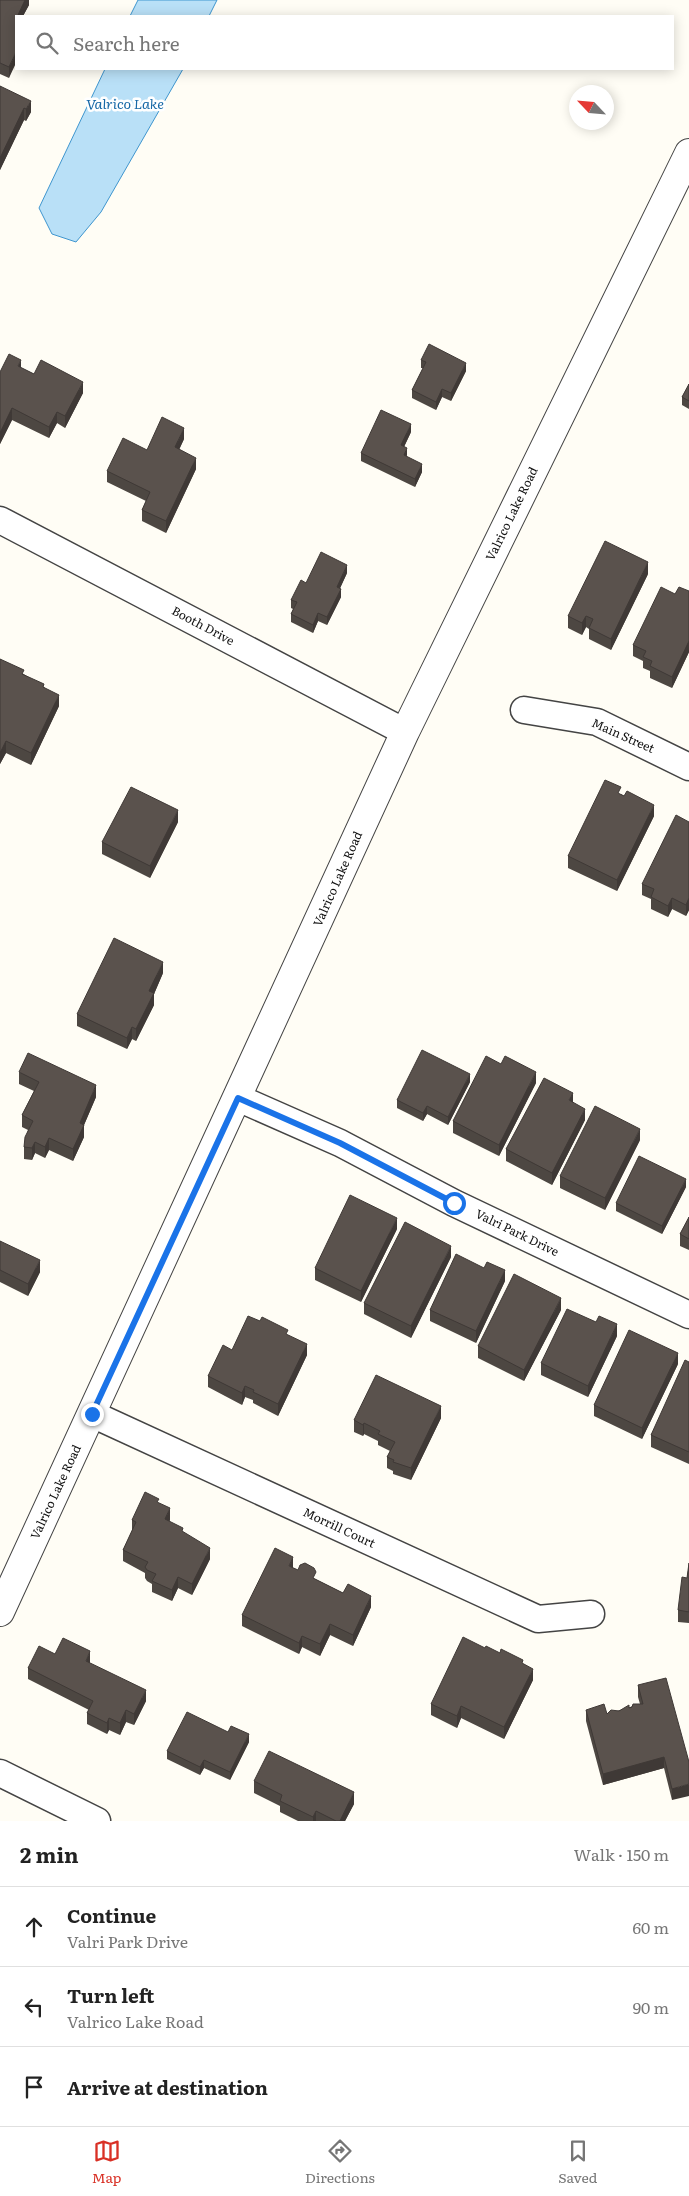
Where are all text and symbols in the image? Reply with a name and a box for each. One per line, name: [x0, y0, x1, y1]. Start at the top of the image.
search box: [15, 15, 674, 70]
icon: search: [33, 29, 61, 57]
text: Search here: [73, 29, 180, 57]
north arrow: [569, 85, 614, 130]
water label: Valrico Lake: [86, 93, 164, 113]
street label: Valrico Lake Road: [481, 463, 542, 564]
street label: Booth Drive: [169, 601, 238, 649]
street label: Main Street: [589, 713, 658, 757]
street label: Valrico Lake Road: [308, 828, 366, 929]
route start: [443, 1192, 466, 1215]
street label: Valri Park Drive: [473, 1204, 562, 1260]
route end: [81, 1403, 104, 1426]
street label: Valrico Lake Road: [25, 1441, 85, 1542]
street label: Morrill Court: [300, 1502, 379, 1552]
text: 2 min: [20, 1838, 79, 1869]
text: Walk · 150 m: [574, 1842, 669, 1866]
text: Continue: [67, 1901, 156, 1929]
icon: ahead: [20, 1913, 48, 1941]
text: 60 m: [632, 1915, 669, 1939]
text: Valri Park Drive: [67, 1929, 188, 1953]
text: Turn left: [67, 1981, 154, 2009]
icon: left: [20, 1993, 48, 2021]
text: 90 m: [633, 1995, 669, 2019]
text: Valrico Lake Road: [67, 2009, 204, 2033]
icon: arrive: [20, 2073, 48, 2101]
text: Arrive at destination: [67, 2073, 268, 2101]
tab: Map: [92, 2137, 122, 2187]
tab: Directions: [305, 2137, 375, 2187]
tab: Saved: [558, 2137, 597, 2187]

